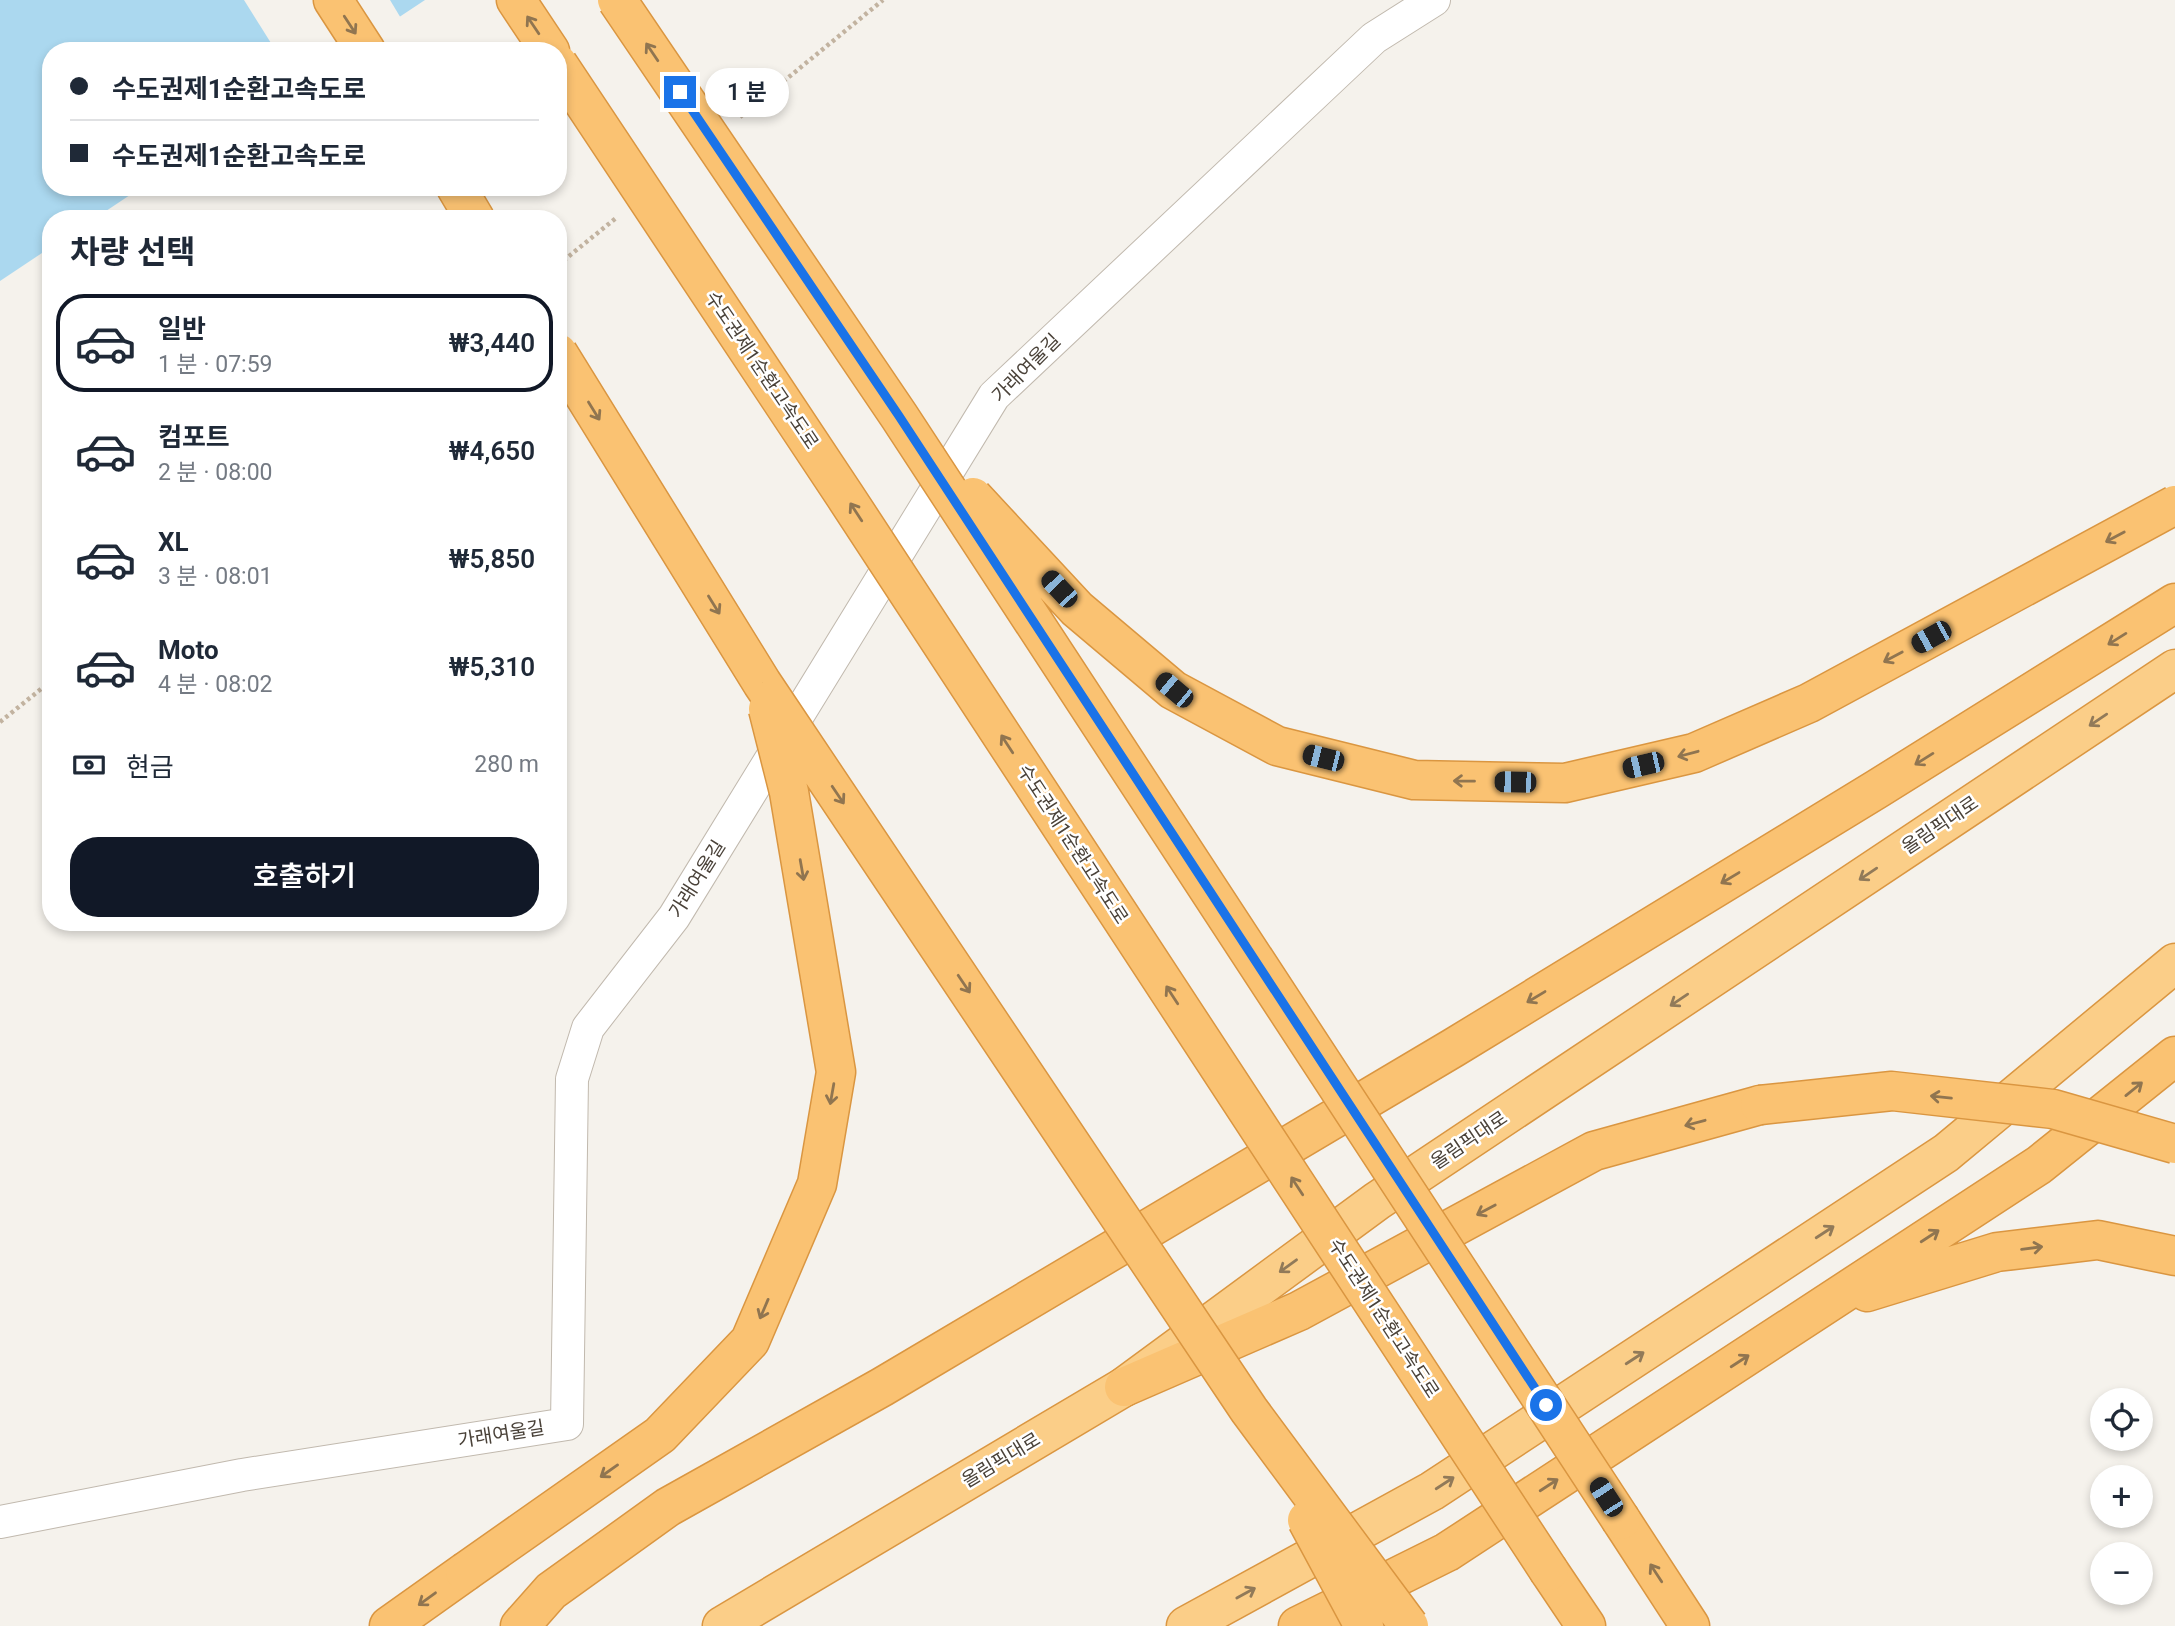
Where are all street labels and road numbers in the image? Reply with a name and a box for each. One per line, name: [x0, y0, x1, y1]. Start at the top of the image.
street label: 수도권제1순환고속도로: [701, 287, 823, 453]
street label: 가래여울길: [987, 329, 1065, 407]
street label: 수도권제1순환고속도로: [1013, 760, 1133, 928]
street label: 올림픽대로: [1897, 791, 1983, 859]
street label: 가래여울길: [664, 836, 730, 922]
street label: 올림픽대로: [1426, 1106, 1512, 1174]
street label: 수도권제1순환고속도로: [1324, 1234, 1444, 1402]
street label: 가래여울길: [456, 1416, 546, 1452]
street label: 올림픽대로: [958, 1428, 1044, 1492]

